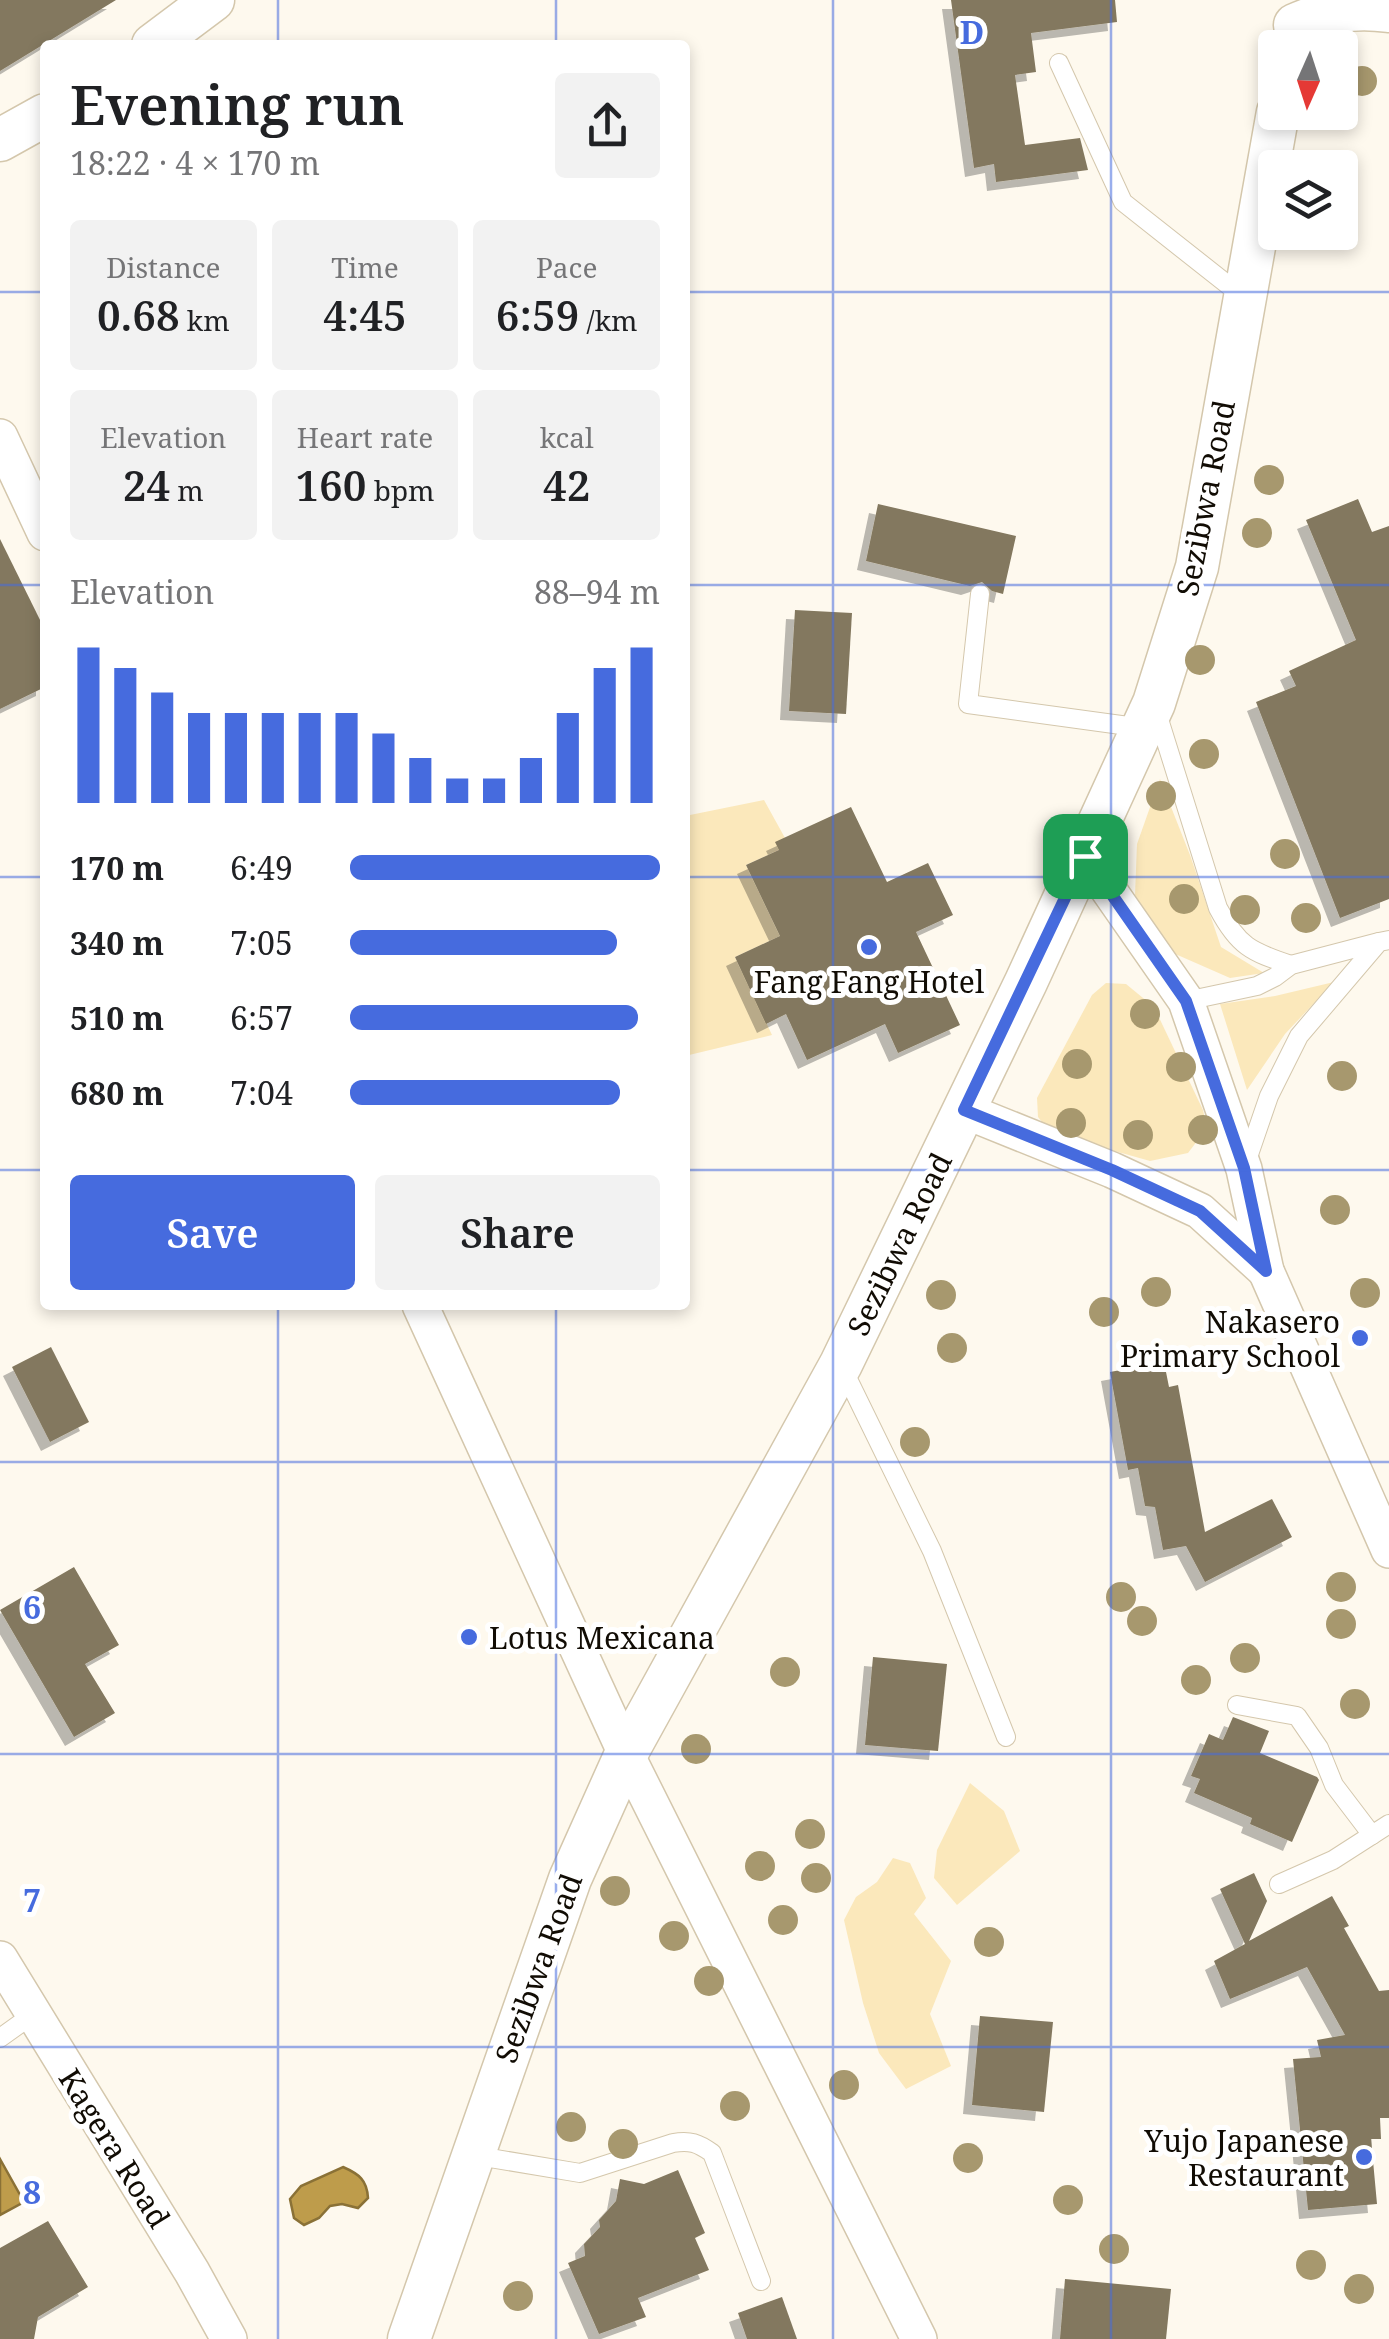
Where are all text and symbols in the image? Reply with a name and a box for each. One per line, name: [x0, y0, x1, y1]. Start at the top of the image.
text: D: [960, 10, 984, 53]
north arrow: [1258, 30, 1358, 130]
map controls: [1258, 30, 1358, 250]
text: Evening run: [70, 66, 405, 141]
button: share: [555, 73, 660, 178]
text: 18:22 · 4 × 170 m: [70, 141, 320, 184]
button: layers: [1258, 150, 1358, 250]
text: Distance: [106, 248, 221, 286]
text: Time: [331, 248, 399, 286]
text: Pace: [536, 248, 597, 286]
text: 0.68: [97, 286, 180, 343]
text: 4:45: [323, 286, 407, 343]
text: 6:59: [496, 286, 579, 343]
text: km: [180, 301, 230, 339]
text: /km: [579, 301, 637, 339]
street label: Sezibwa Road: [1166, 397, 1244, 599]
text: Elevation: [100, 418, 226, 456]
text: Heart rate: [297, 418, 433, 456]
text: kcal: [540, 418, 594, 456]
text: 24: [123, 456, 170, 513]
text: 160: [295, 456, 366, 513]
text: 42: [543, 456, 590, 513]
text: m: [170, 471, 204, 509]
text: bpm: [366, 471, 435, 509]
text: Elevation: [70, 570, 214, 613]
text: 88–94 m: [534, 570, 660, 613]
pin: [1043, 814, 1128, 899]
icon: arrive: [1058, 829, 1113, 884]
text: 170 m: [70, 846, 164, 889]
text: 6:49: [230, 846, 293, 889]
text: 340 m: [70, 921, 164, 964]
text: 7:05: [230, 921, 293, 964]
marker: Fang Fang Hotel: [858, 936, 880, 958]
place label: Fang Fang Hotel: [754, 961, 984, 1002]
text: 510 m: [70, 996, 164, 1039]
text: 6:57: [230, 996, 293, 1039]
text: 680 m: [70, 1071, 164, 1114]
text: 7:04: [230, 1071, 293, 1114]
street label: Sezibwa Road: [837, 1146, 961, 1342]
button: Save: [70, 1175, 355, 1290]
button: Share: [375, 1175, 660, 1290]
place label: Nakasero Primary School: [1120, 1301, 1340, 1376]
marker: Nakasero Primary School: [1349, 1327, 1371, 1349]
text: 6: [23, 1585, 41, 1628]
place label: Lotus Mexicana: [489, 1617, 715, 1658]
marker: Lotus Mexicana: [458, 1626, 480, 1648]
street label: Sezibwa Road: [485, 1868, 591, 2068]
text: 7: [23, 1878, 41, 1921]
street label: Kagera Road: [50, 2061, 180, 2235]
place label: Yujo Japanese Restaurant: [1143, 2120, 1344, 2195]
marker: Yujo Japanese Restaurant: [1353, 2146, 1375, 2168]
text: 8: [23, 2170, 41, 2213]

